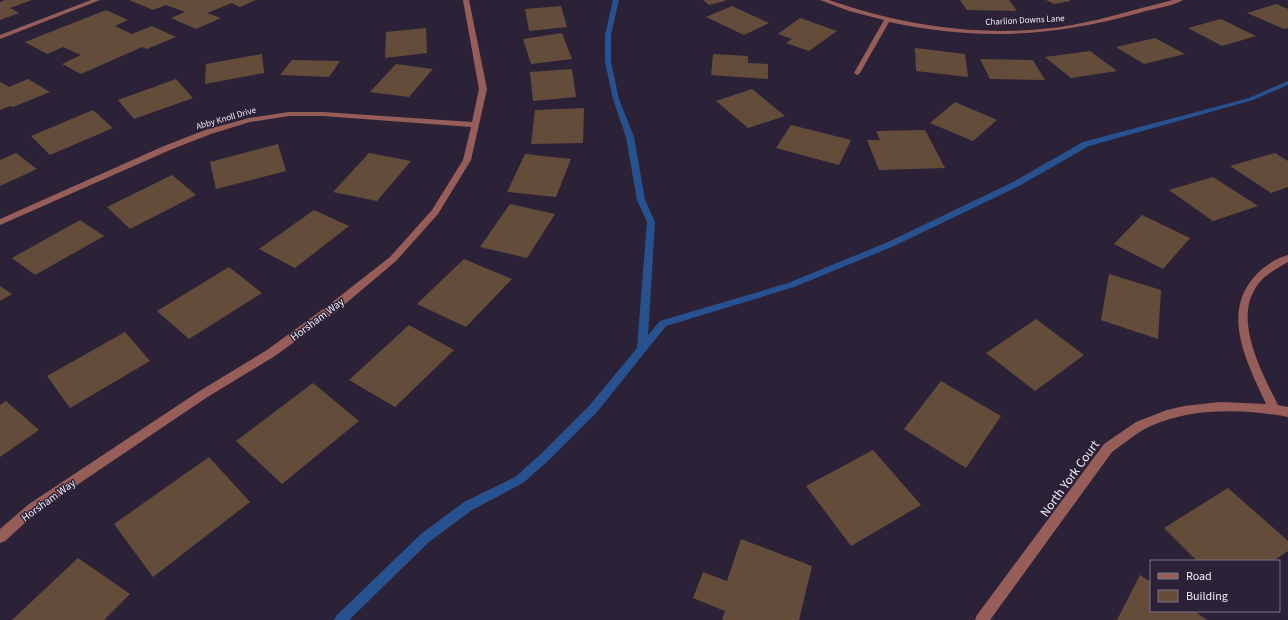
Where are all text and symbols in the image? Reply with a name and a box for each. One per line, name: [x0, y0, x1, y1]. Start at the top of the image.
street label: Charlion Downs Lane: [985, 12, 1066, 29]
street label: Abby Knoll Drive: [195, 104, 258, 133]
street label: Horsham Way: [287, 294, 347, 345]
street label: North York Court: [1036, 436, 1104, 521]
street label: Horsham Way: [18, 476, 78, 525]
legend: [1150, 560, 1280, 612]
text: Road: [1186, 568, 1212, 585]
text: Building: [1186, 588, 1228, 605]

